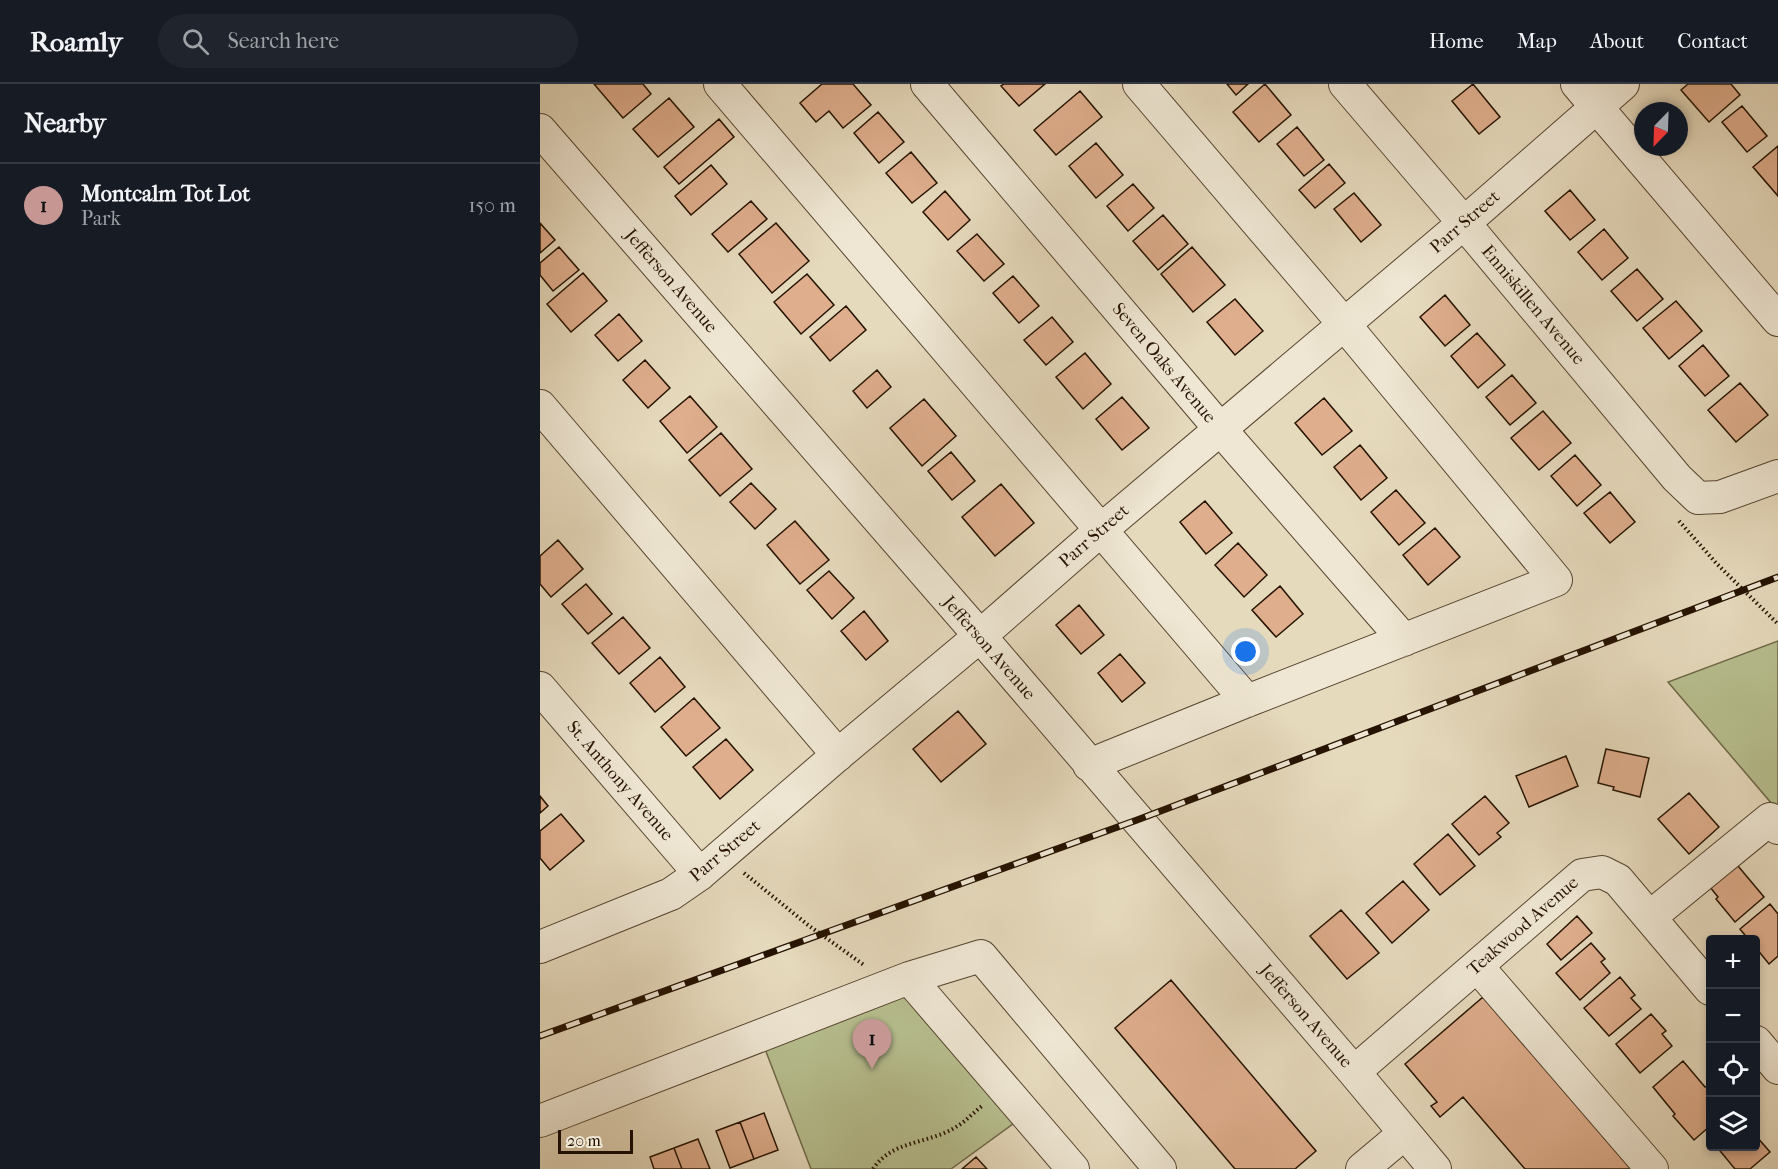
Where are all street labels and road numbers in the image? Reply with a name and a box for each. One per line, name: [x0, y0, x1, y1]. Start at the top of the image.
street label: Parr Street: [1426, 186, 1505, 258]
street label: Jefferson Avenue: [619, 223, 722, 337]
street label: Enniskillen Avenue: [1477, 241, 1589, 369]
street label: Seven Oaks Avenue: [1108, 299, 1220, 427]
street label: Parr Street: [1055, 500, 1134, 572]
street label: Jefferson Avenue: [937, 590, 1040, 704]
street label: St. Anthony Avenue: [562, 717, 678, 845]
street label: Parr Street: [685, 815, 765, 887]
street label: Teakwood Avenue: [1463, 872, 1583, 980]
street label: Jefferson Avenue: [1254, 958, 1357, 1072]

